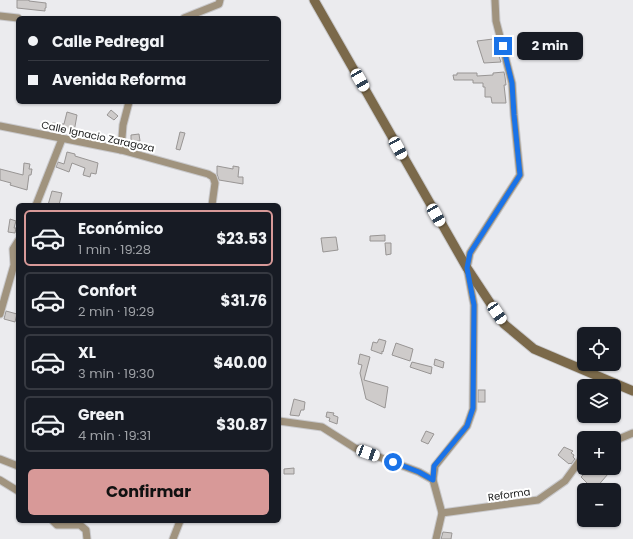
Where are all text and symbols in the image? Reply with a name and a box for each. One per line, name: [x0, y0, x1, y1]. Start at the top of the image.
text: Calle Pedregal: [52, 31, 164, 52]
callout: 2 min: [517, 32, 583, 60]
text: 2 min: [532, 36, 568, 55]
route end: [494, 37, 512, 55]
car: [349, 67, 371, 93]
text: Avenida Reforma: [52, 69, 186, 90]
street label: Calle Ignacio Zaragoza: [40, 117, 156, 156]
car: [387, 135, 409, 161]
car: [425, 202, 447, 228]
text: Económico: [78, 218, 163, 239]
icon: car: [30, 220, 66, 256]
text: $23.53: [216, 228, 267, 249]
text: 1 min · 19:28: [78, 240, 151, 259]
text: Confort: [78, 280, 137, 301]
icon: car: [30, 282, 66, 318]
text: $31.76: [221, 290, 267, 311]
car: [485, 300, 509, 326]
text: 2 min · 19:29: [78, 302, 154, 321]
map controls: [577, 327, 621, 527]
button: locate: [577, 327, 621, 371]
text: XL: [78, 342, 96, 363]
icon: car: [30, 344, 66, 380]
text: $40.00: [213, 352, 267, 373]
text: 3 min · 19:30: [78, 364, 155, 383]
button: layers: [577, 379, 621, 423]
text: Green: [78, 404, 124, 425]
icon: car: [30, 406, 66, 442]
text: $30.87: [216, 414, 267, 435]
text: 4 min · 19:31: [78, 426, 151, 445]
button: +: [577, 431, 621, 475]
car: [355, 443, 381, 463]
route start: [384, 453, 402, 471]
button: Confirmar: [28, 469, 269, 515]
button: −: [577, 483, 621, 527]
street label: Reforma: [487, 484, 531, 505]

